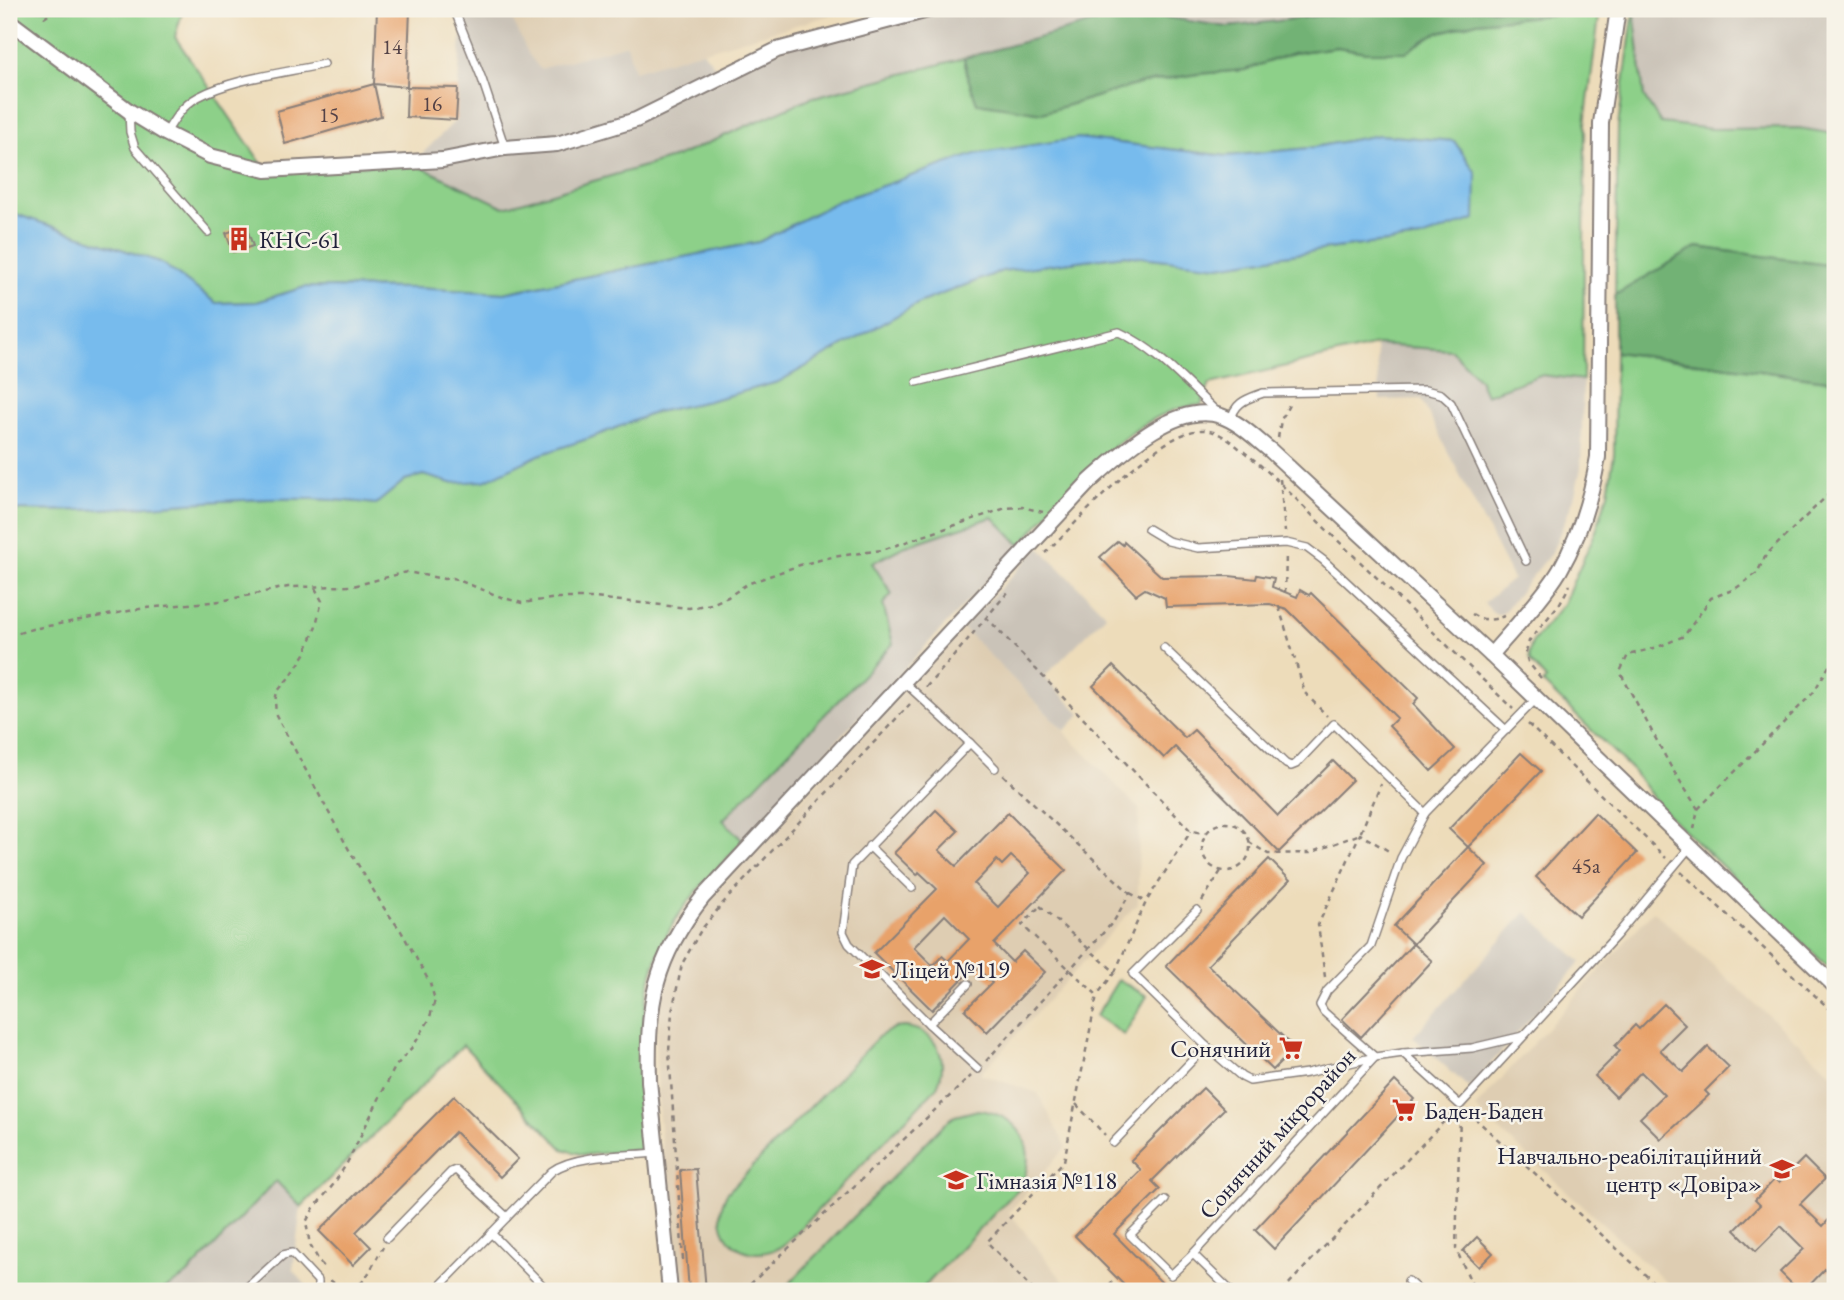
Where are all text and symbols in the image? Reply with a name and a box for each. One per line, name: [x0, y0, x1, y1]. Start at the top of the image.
house number: 14: [382, 33, 403, 60]
house number: 16: [422, 90, 442, 117]
house number: 15: [319, 101, 339, 128]
place label: КНС-61: [259, 224, 341, 255]
building icon: КНС-61: [225, 225, 253, 253]
house number: 45а: [1572, 852, 1601, 879]
place label: Ліцей №119: [892, 954, 1010, 985]
school or university icon: Ліцей №119: [858, 955, 886, 983]
place label: Сонячний: [1170, 1033, 1271, 1064]
supermarket icon: Сонячний: [1277, 1034, 1305, 1062]
street label: Сонячний мікрорайон: [1192, 1041, 1362, 1225]
place label: Баден-Баден: [1424, 1095, 1543, 1126]
supermarket icon: Баден-Баден: [1390, 1096, 1418, 1124]
place label: Навчально-реабілітаційний центр «Довіра»: [1497, 1140, 1762, 1199]
school or university icon: Навчально-реабілітаційний центр «Довіра»: [1768, 1155, 1796, 1183]
place label: Гімназія №118: [976, 1165, 1117, 1196]
school or university icon: Гімназія №118: [942, 1166, 970, 1194]

